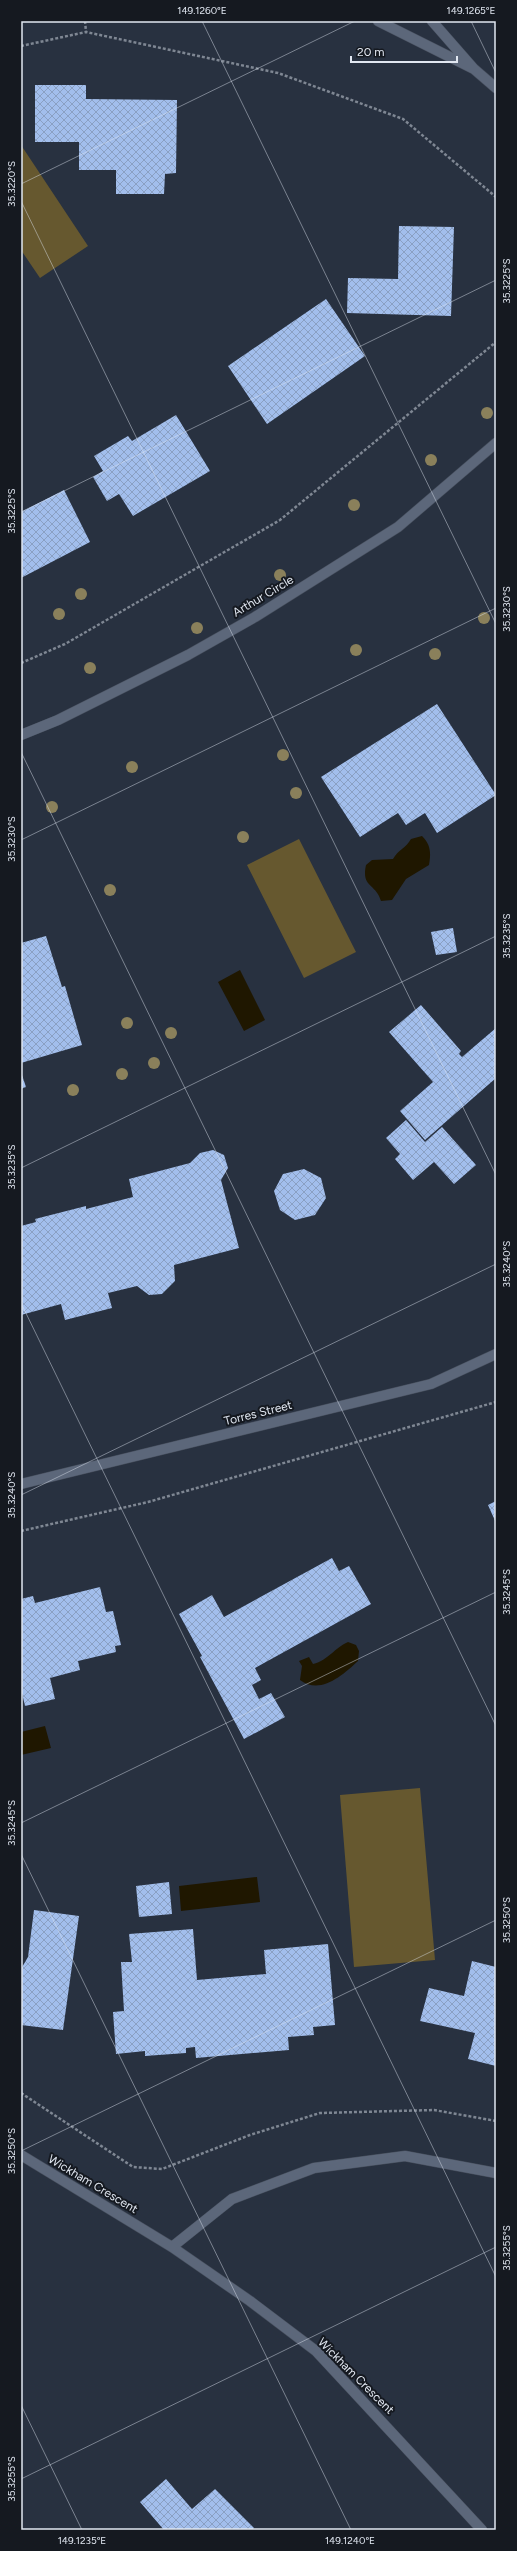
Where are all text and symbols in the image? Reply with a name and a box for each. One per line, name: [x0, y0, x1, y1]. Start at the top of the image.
text: 149.1260°E: [177, 4, 227, 17]
text: 149.1265°E: [447, 4, 495, 17]
scale bar: [351, 38, 457, 64]
text: 20 m: [357, 45, 385, 59]
text: 35.3220°S: [5, 161, 18, 207]
text: 35.3225°S: [500, 258, 513, 304]
text: 35.3225°S: [5, 488, 18, 534]
street label: Arthur Circle: [230, 572, 296, 620]
text: 35.3230°S: [500, 586, 513, 632]
text: 35.3230°S: [5, 816, 18, 862]
text: 35.3235°S: [500, 913, 513, 959]
text: 35.3235°S: [5, 1144, 18, 1190]
text: 35.3240°S: [500, 1241, 513, 1287]
street label: Torres Street: [223, 1398, 294, 1428]
text: 35.3240°S: [5, 1472, 18, 1518]
text: 35.3245°S: [500, 1569, 513, 1615]
text: 35.3245°S: [5, 1800, 18, 1846]
text: 35.3250°S: [500, 1897, 513, 1943]
text: 35.3250°S: [5, 2128, 18, 2174]
street label: Wickham Crescent: [46, 2152, 141, 2216]
text: 35.3255°S: [500, 2225, 513, 2271]
street label: Wickham Crescent: [315, 2335, 397, 2417]
text: 35.3255°S: [5, 2456, 18, 2502]
text: 149.1235°E: [58, 2534, 106, 2547]
text: 149.1240°E: [325, 2534, 375, 2547]

